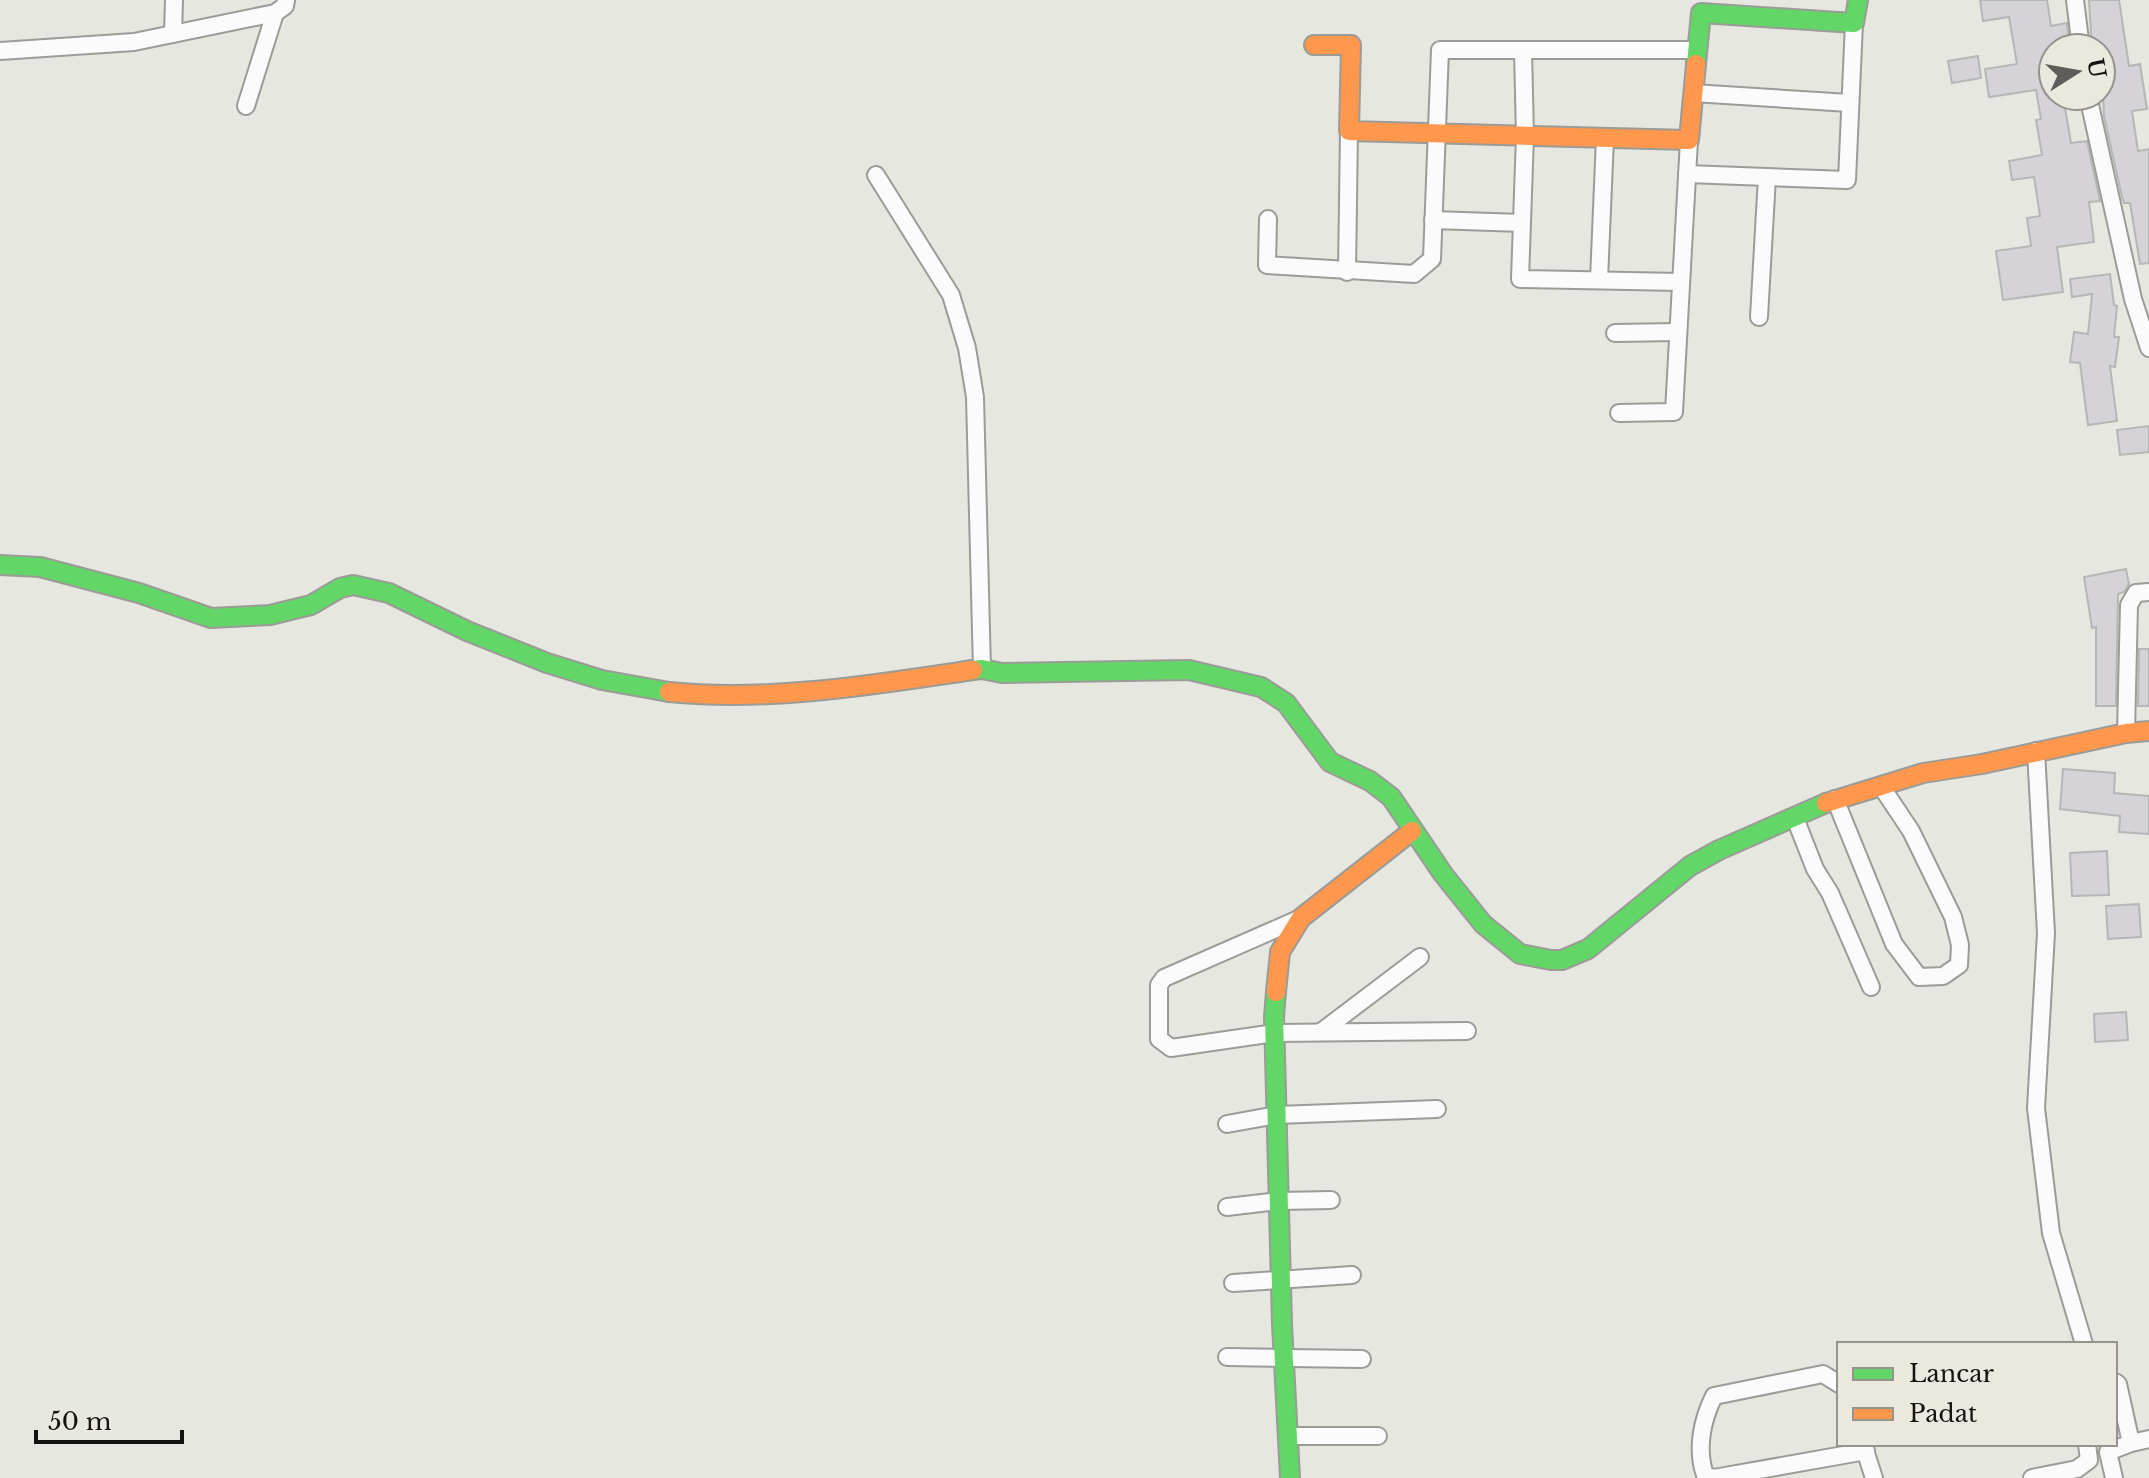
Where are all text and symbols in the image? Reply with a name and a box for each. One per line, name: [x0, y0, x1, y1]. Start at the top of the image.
north arrow: [2037, 32, 2117, 112]
text: U: [2081, 56, 2111, 81]
legend: [1837, 1342, 2117, 1446]
text: Lancar: [1909, 1359, 1994, 1388]
scale bar: [36, 1394, 182, 1444]
text: Padat: [1909, 1399, 1977, 1428]
text: 50 m: [48, 1407, 112, 1436]

